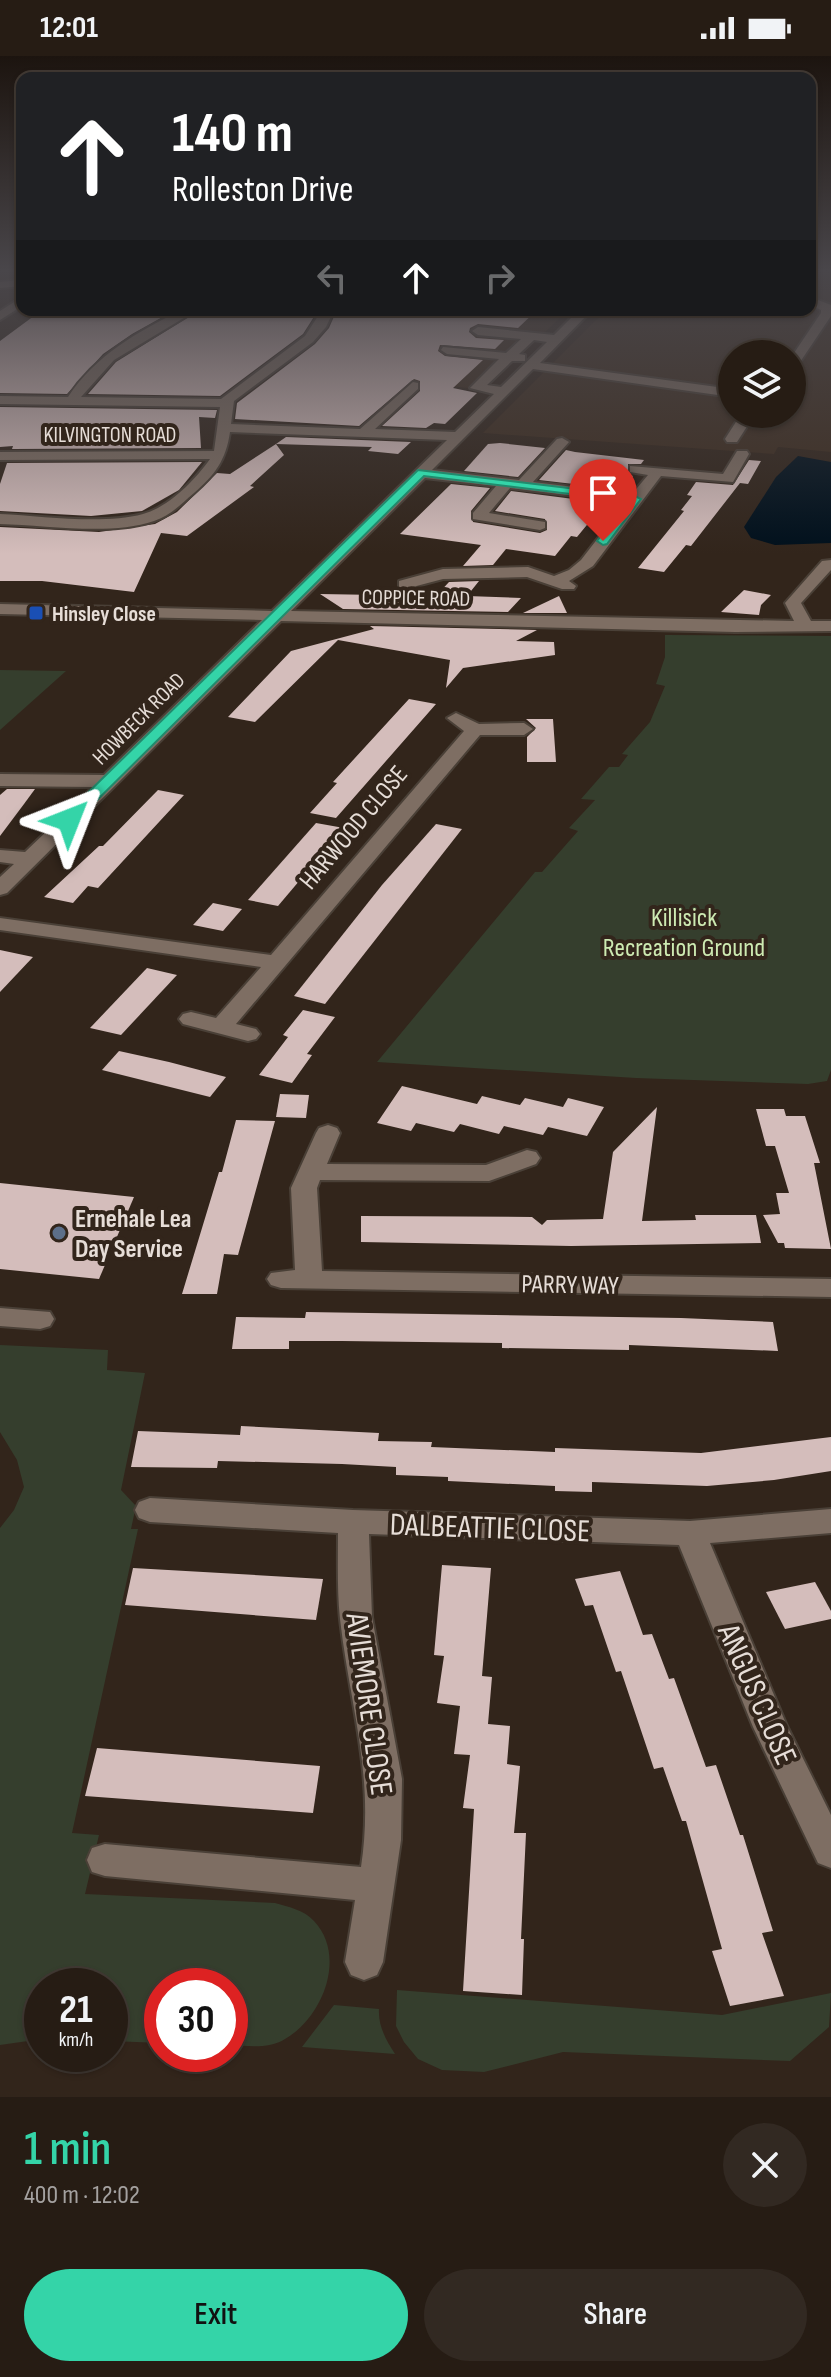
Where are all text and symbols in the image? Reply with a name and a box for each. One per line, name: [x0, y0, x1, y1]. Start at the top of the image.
text: 12:01: [40, 10, 98, 46]
text: 140 m: [172, 101, 293, 168]
icon: ahead: [40, 104, 144, 208]
text: Rolleston Drive: [172, 169, 354, 212]
icon: left: [310, 256, 354, 300]
icon: ahead: [394, 256, 438, 300]
icon: right: [478, 256, 522, 300]
map controls: [718, 340, 806, 428]
button: layers: [718, 340, 806, 428]
street label: KILVINGTON ROAD: [44, 422, 176, 449]
pin: [569, 459, 637, 541]
icon: arrive: [581, 471, 625, 515]
street label: COPPICE ROAD: [361, 584, 471, 613]
place label: Hinsley Close: [52, 601, 156, 628]
marker: Hinsley Close: [27, 604, 45, 622]
street label: HOWBECK ROAD: [87, 667, 191, 771]
street label: HARWOOD CLOSE: [293, 760, 415, 896]
position arrow: [27, 778, 111, 862]
park label: Killisick Recreation Ground: [603, 903, 765, 964]
place label: Ernehale Lea Day Service: [75, 1204, 191, 1265]
marker: Ernehale Lea Day Service: [50, 1224, 68, 1242]
street label: PARRY WAY: [521, 1269, 619, 1302]
street label: DALBEATTIE CLOSE: [389, 1506, 591, 1551]
street label: AVIEMORE CLOSE: [336, 1609, 401, 1798]
street label: ANGUS CLOSE: [708, 1617, 805, 1771]
speed limit sign: 30: [144, 1968, 248, 2072]
text: 21: [59, 1986, 93, 2034]
text: km/h: [59, 2028, 93, 2052]
text: 1 min: [24, 2121, 111, 2178]
button: close: [723, 2123, 807, 2207]
text: 400 m · 12:02: [24, 2180, 140, 2211]
button: Exit: [24, 2269, 408, 2361]
button: Share: [424, 2269, 807, 2361]

